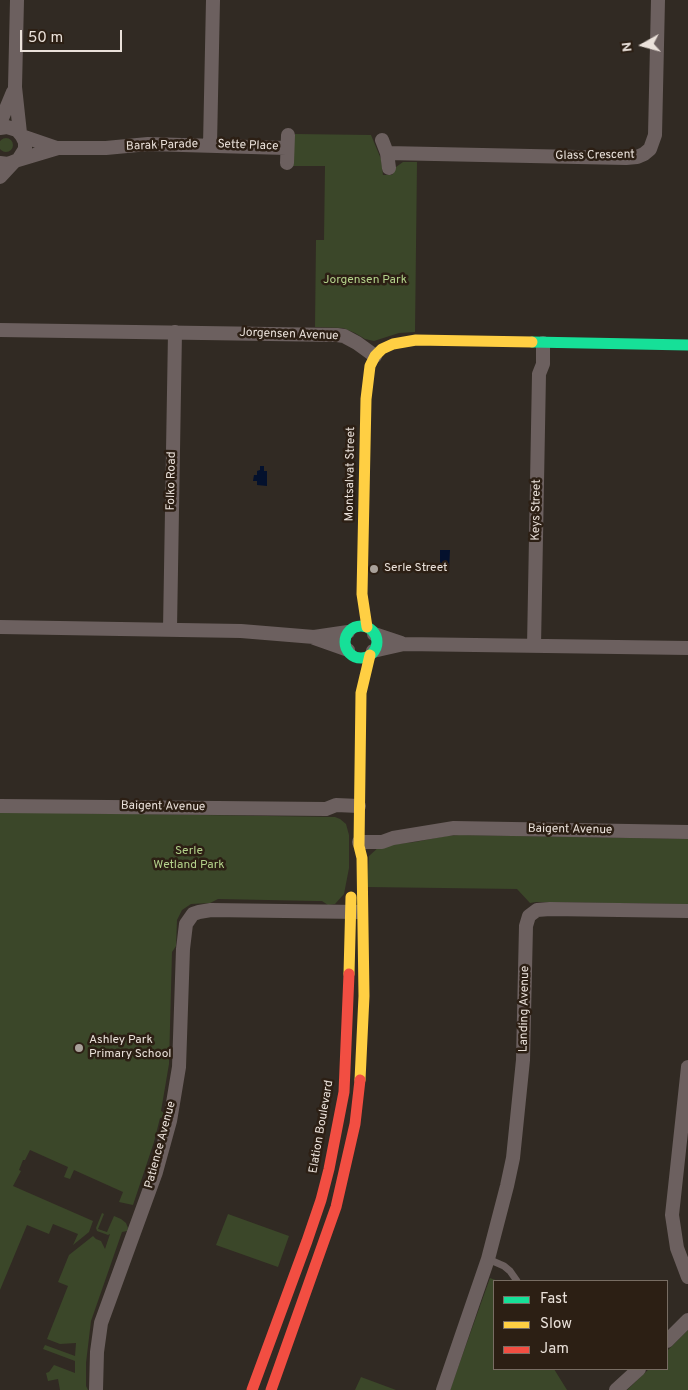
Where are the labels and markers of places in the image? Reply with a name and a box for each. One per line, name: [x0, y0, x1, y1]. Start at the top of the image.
place label: Serle Street: [384, 562, 448, 576]
marker: Serle Street: [368, 563, 380, 575]
place label: Ashley Park Primary School: [89, 1034, 171, 1062]
marker: Ashley Park Primary School: [73, 1042, 85, 1054]

